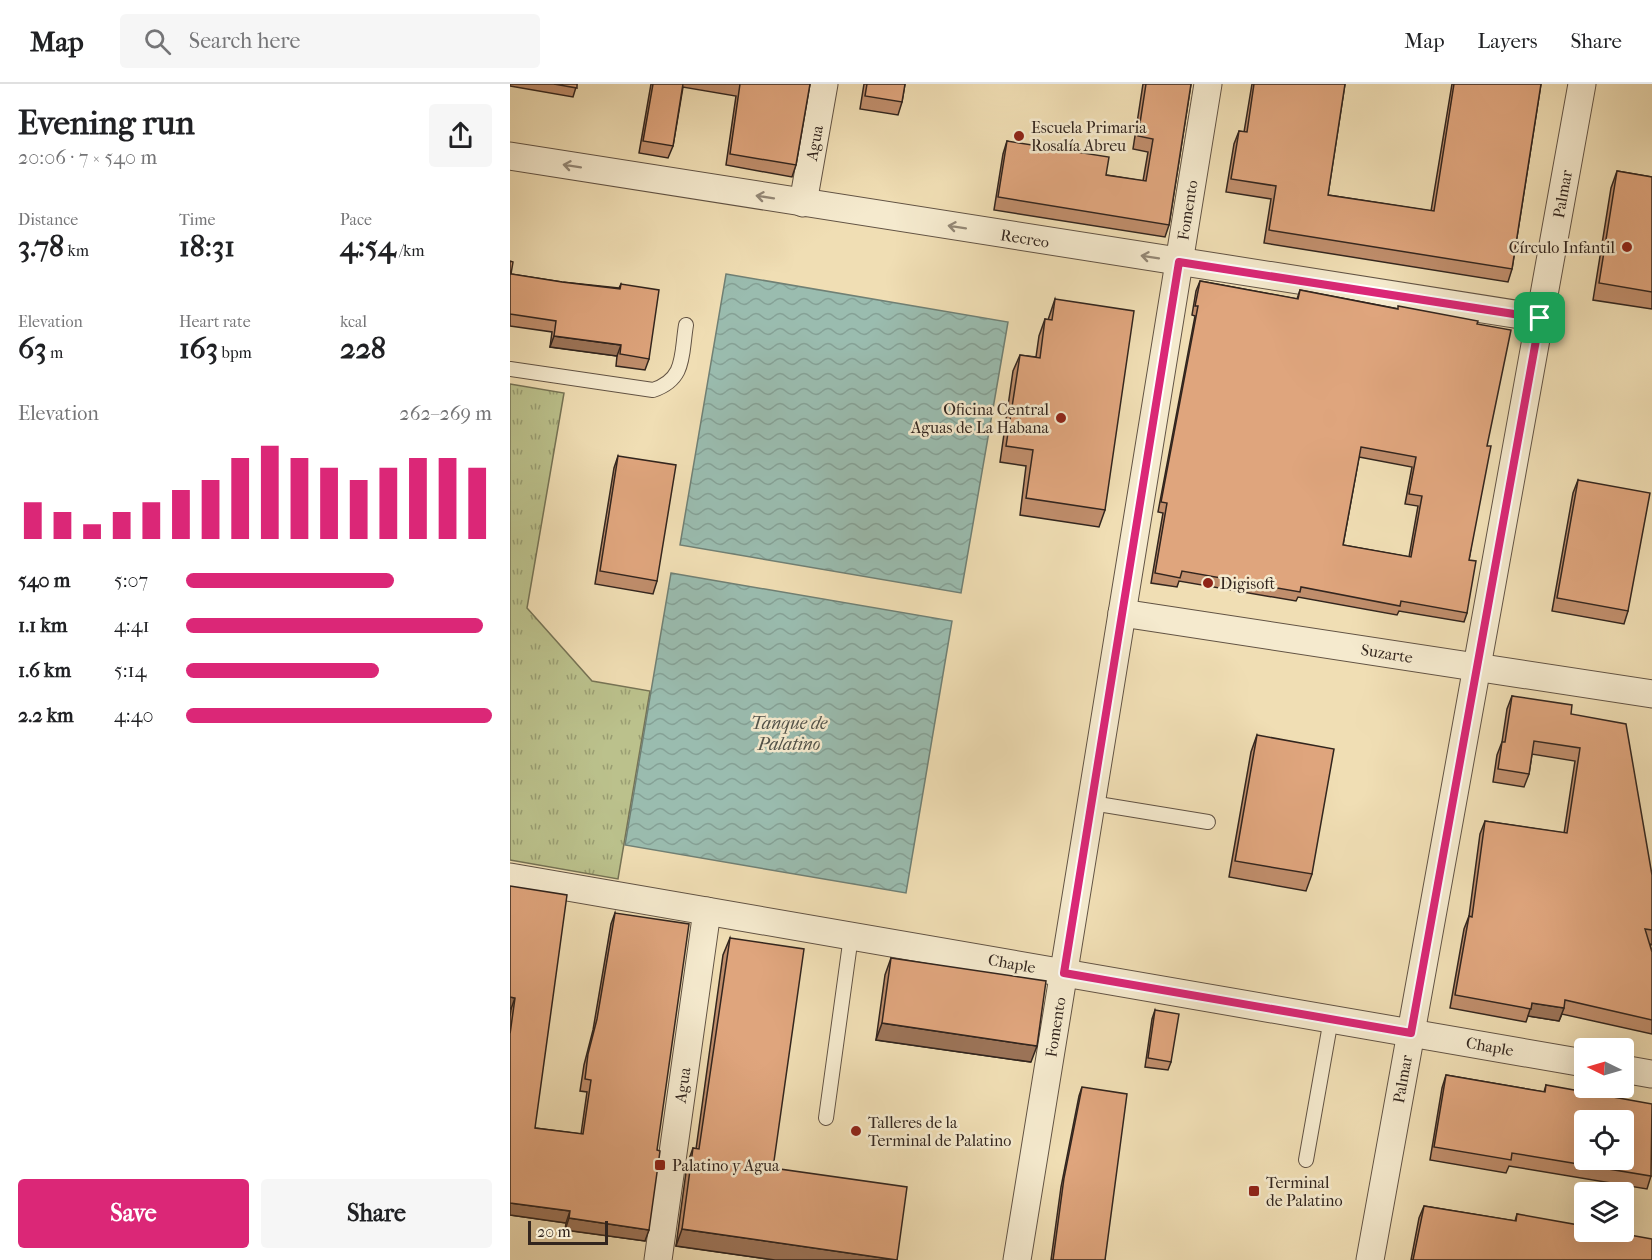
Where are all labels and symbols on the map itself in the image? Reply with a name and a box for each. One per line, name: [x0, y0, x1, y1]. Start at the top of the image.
place label: Escuela Primaria Rosalía Abreu: [1031, 118, 1147, 155]
street label: Agua: [802, 123, 827, 163]
marker: Escuela Primaria Rosalía Abreu: [1012, 129, 1026, 143]
one-way arrow: [563, 161, 582, 172]
street label: Palmar: [1549, 168, 1576, 220]
street label: Fomento: [1173, 179, 1202, 242]
one-way arrow: [755, 191, 775, 202]
one-way arrow: [948, 221, 968, 232]
street label: Recreo: [999, 225, 1051, 252]
place label: Círculo Infantil: [1509, 238, 1616, 257]
marker: Círculo Infantil: [1620, 240, 1634, 254]
one-way arrow: [1141, 252, 1160, 263]
pin: [1514, 292, 1565, 343]
place label: Oficina Central Aguas de La Habana: [910, 400, 1050, 437]
marker: Oficina Central Aguas de La Habana: [1054, 411, 1068, 425]
place label: Digisoft: [1220, 574, 1275, 593]
marker: Digisoft: [1201, 576, 1215, 590]
street label: Suzarte: [1360, 640, 1414, 667]
water label: Tanque de Palatino: [751, 713, 828, 755]
street label: Chaple: [987, 950, 1037, 977]
street label: Fomento: [1041, 996, 1070, 1059]
street label: Chaple: [1465, 1033, 1515, 1060]
north arrow: [1574, 1038, 1634, 1098]
street label: Palmar: [1389, 1053, 1416, 1105]
street label: Agua: [670, 1066, 694, 1105]
place label: Talleres de la Terminal de Palatino: [868, 1113, 1011, 1150]
marker: Talleres de la Terminal de Palatino: [849, 1124, 863, 1138]
place label: Palatino y Agua: [672, 1156, 780, 1175]
marker: Palatino y Agua: [653, 1158, 667, 1172]
place label: Terminal de Palatino: [1266, 1173, 1343, 1210]
marker: Terminal de Palatino: [1247, 1184, 1261, 1198]
scale bar: [528, 1218, 608, 1246]

